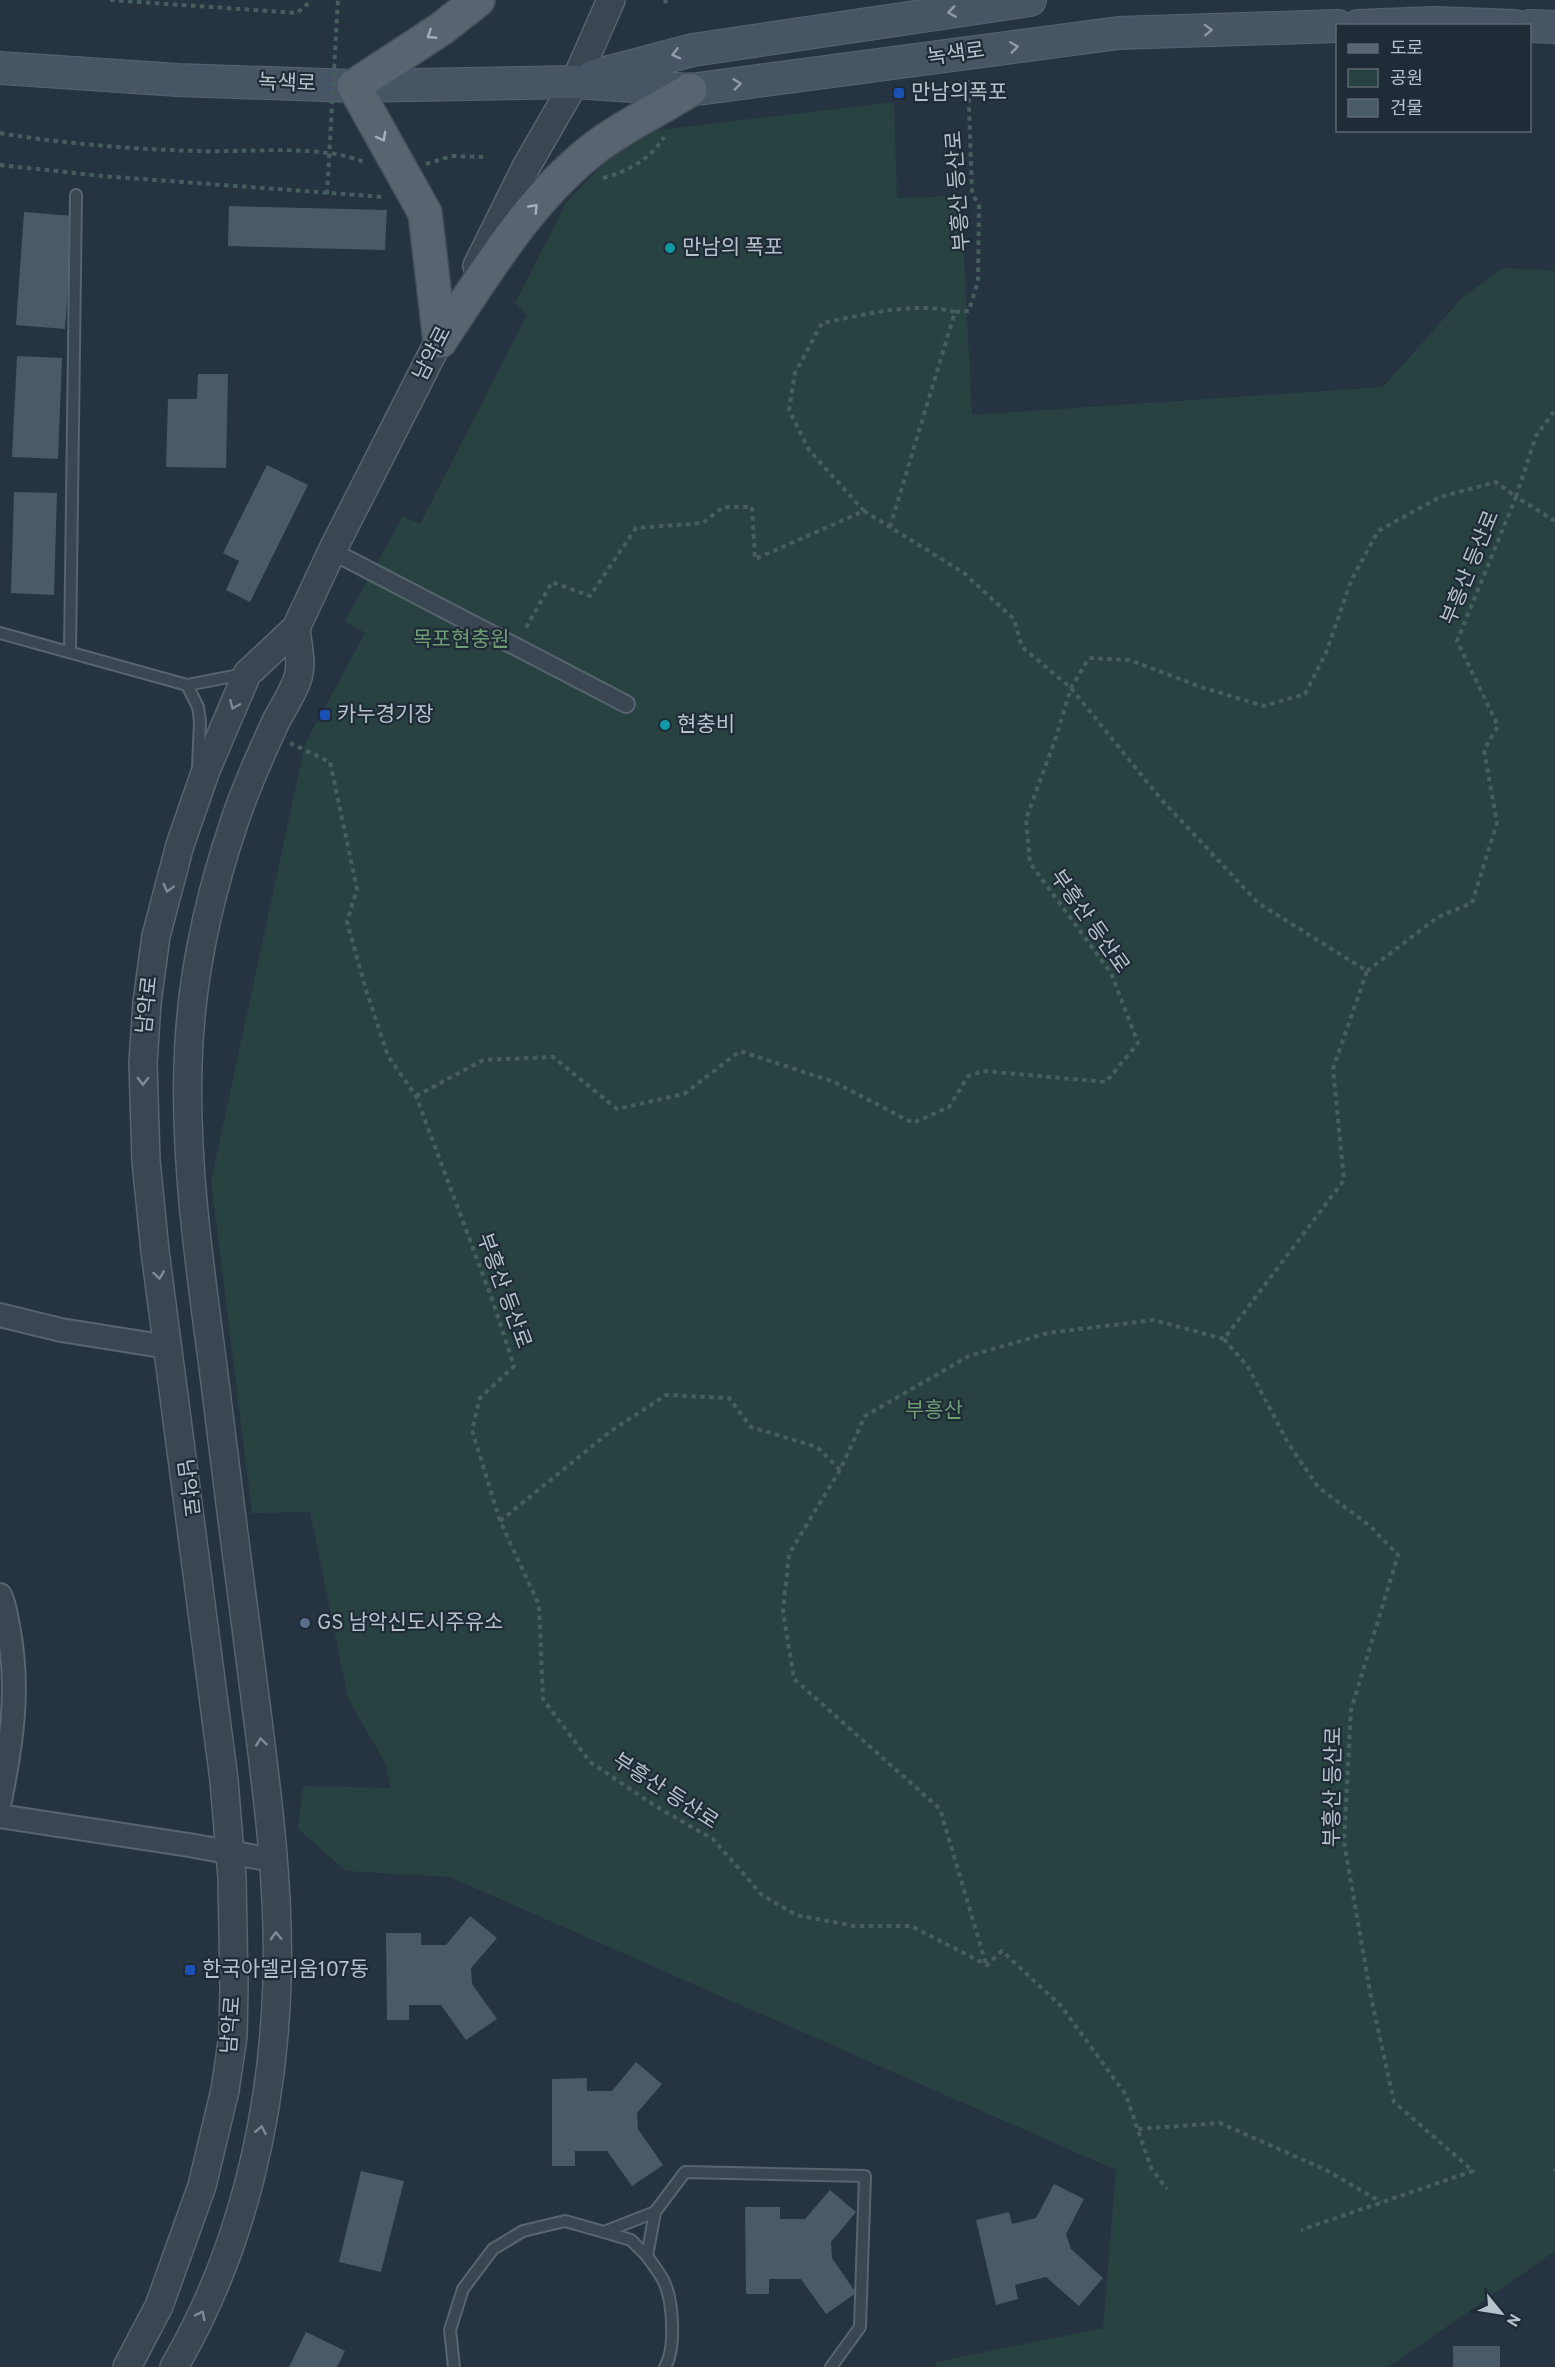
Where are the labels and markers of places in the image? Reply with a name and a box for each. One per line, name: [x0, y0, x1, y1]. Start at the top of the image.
place label: 만남의폭포: [911, 80, 1008, 107]
marker: 만남의폭포: [892, 86, 906, 100]
place label: 만남의 폭포: [682, 235, 784, 262]
marker: 만남의 폭포: [663, 241, 677, 255]
place label: 카누경기장: [337, 702, 434, 729]
marker: 카누경기장: [318, 708, 332, 722]
place label: 현충비: [677, 712, 735, 739]
marker: 현충비: [658, 718, 672, 732]
place label: GS 남악신도시주유소: [317, 1610, 503, 1637]
marker: GS 남악신도시주유소: [298, 1616, 312, 1630]
place label: 한국아델리움107동: [202, 1957, 369, 1984]
marker: 한국아델리움107동: [183, 1963, 197, 1977]

